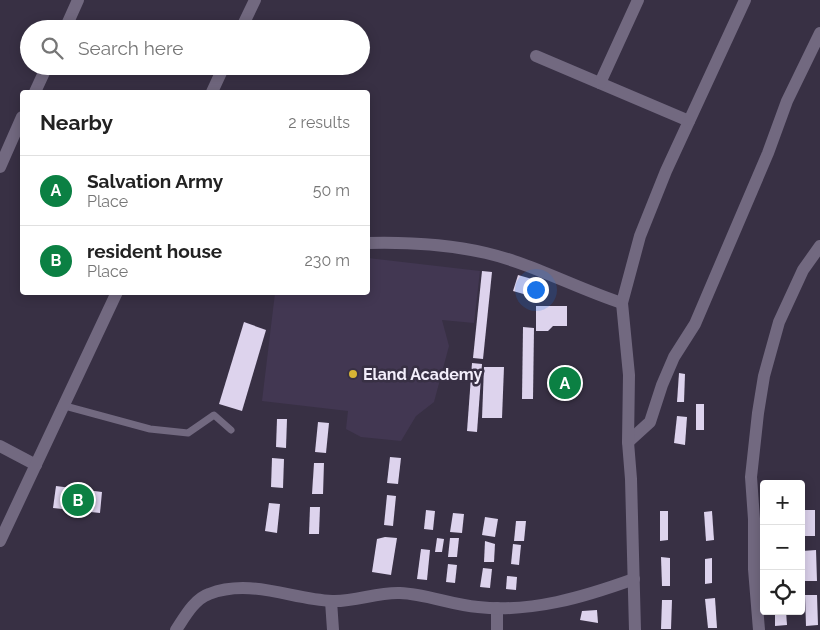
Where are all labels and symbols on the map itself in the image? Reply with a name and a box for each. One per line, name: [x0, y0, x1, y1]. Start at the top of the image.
your location: [523, 277, 549, 303]
pin: A: [549, 364, 581, 402]
place label: Eland Academy: [363, 365, 483, 384]
marker: Eland Academy: [347, 368, 359, 380]
pin: B: [62, 481, 94, 519]

